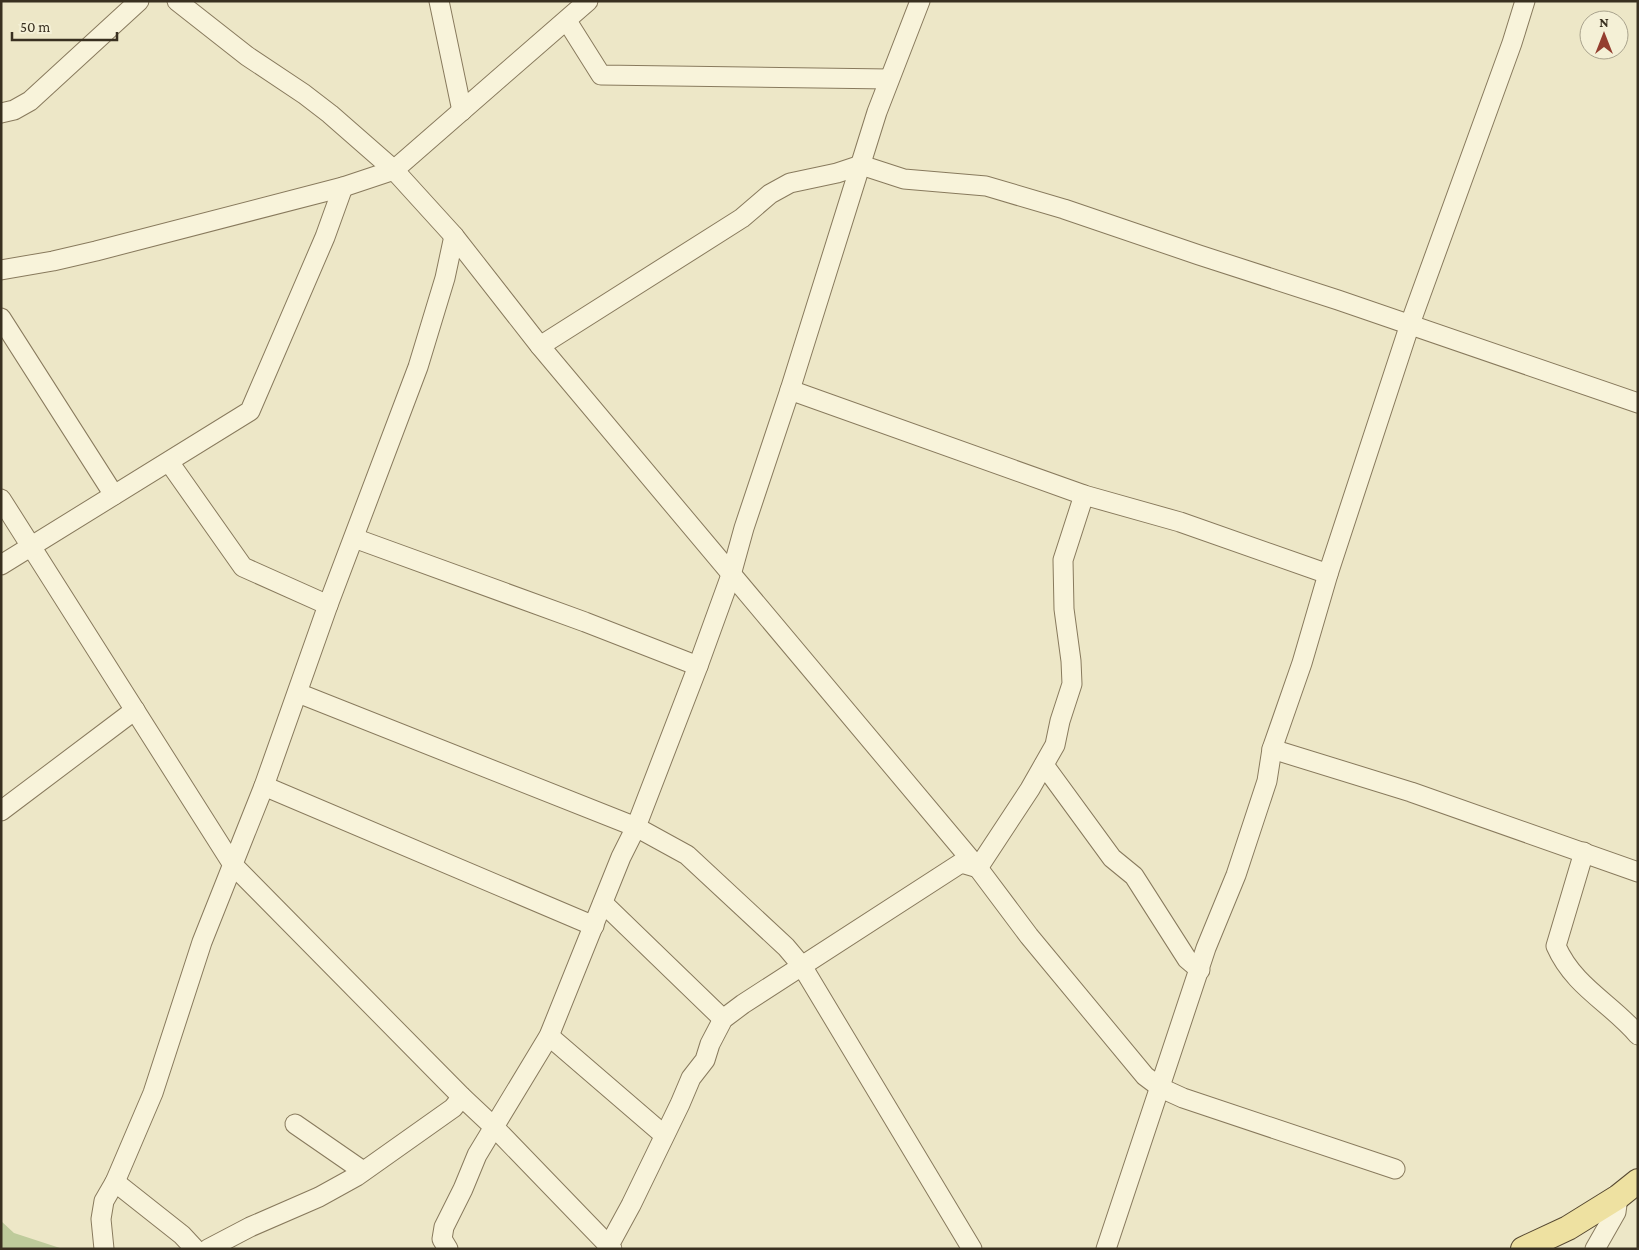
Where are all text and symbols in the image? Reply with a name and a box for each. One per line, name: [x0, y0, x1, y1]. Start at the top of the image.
scale bar: [12, 10, 118, 42]
north arrow: [1579, 10, 1629, 60]
text: N: [1599, 14, 1609, 30]
text: 50 m: [20, 19, 50, 35]

